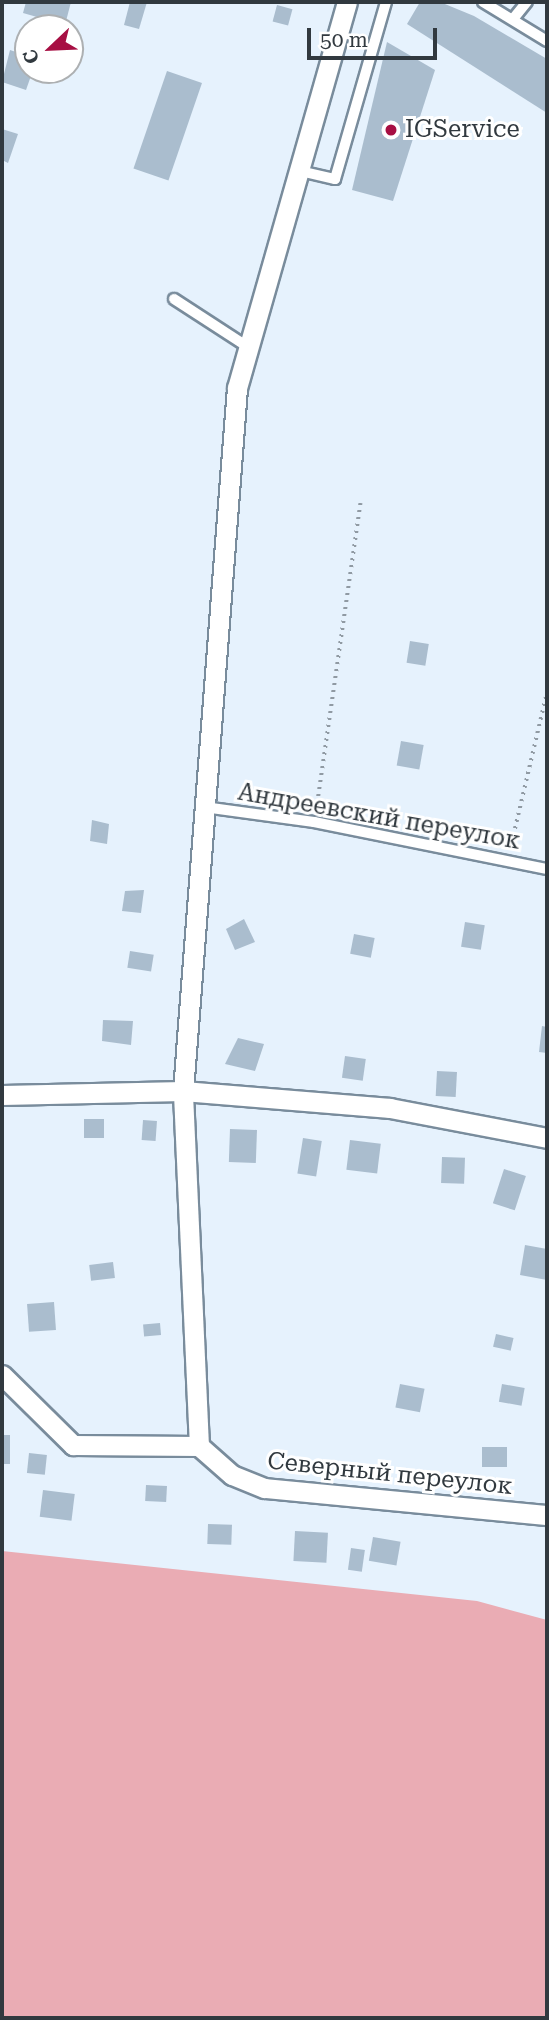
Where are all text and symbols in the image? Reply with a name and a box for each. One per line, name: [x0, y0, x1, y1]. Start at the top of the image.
north arrow: [14, 14, 84, 84]
scale bar: [311, 14, 440, 58]
text: 50 m: [320, 28, 368, 52]
text: С: [18, 46, 44, 67]
place label: IGService: [405, 116, 520, 144]
marker: IGService: [383, 122, 399, 138]
street label: Андреевский переулок: [236, 778, 522, 856]
street label: Северный переулок: [266, 1447, 514, 1501]

